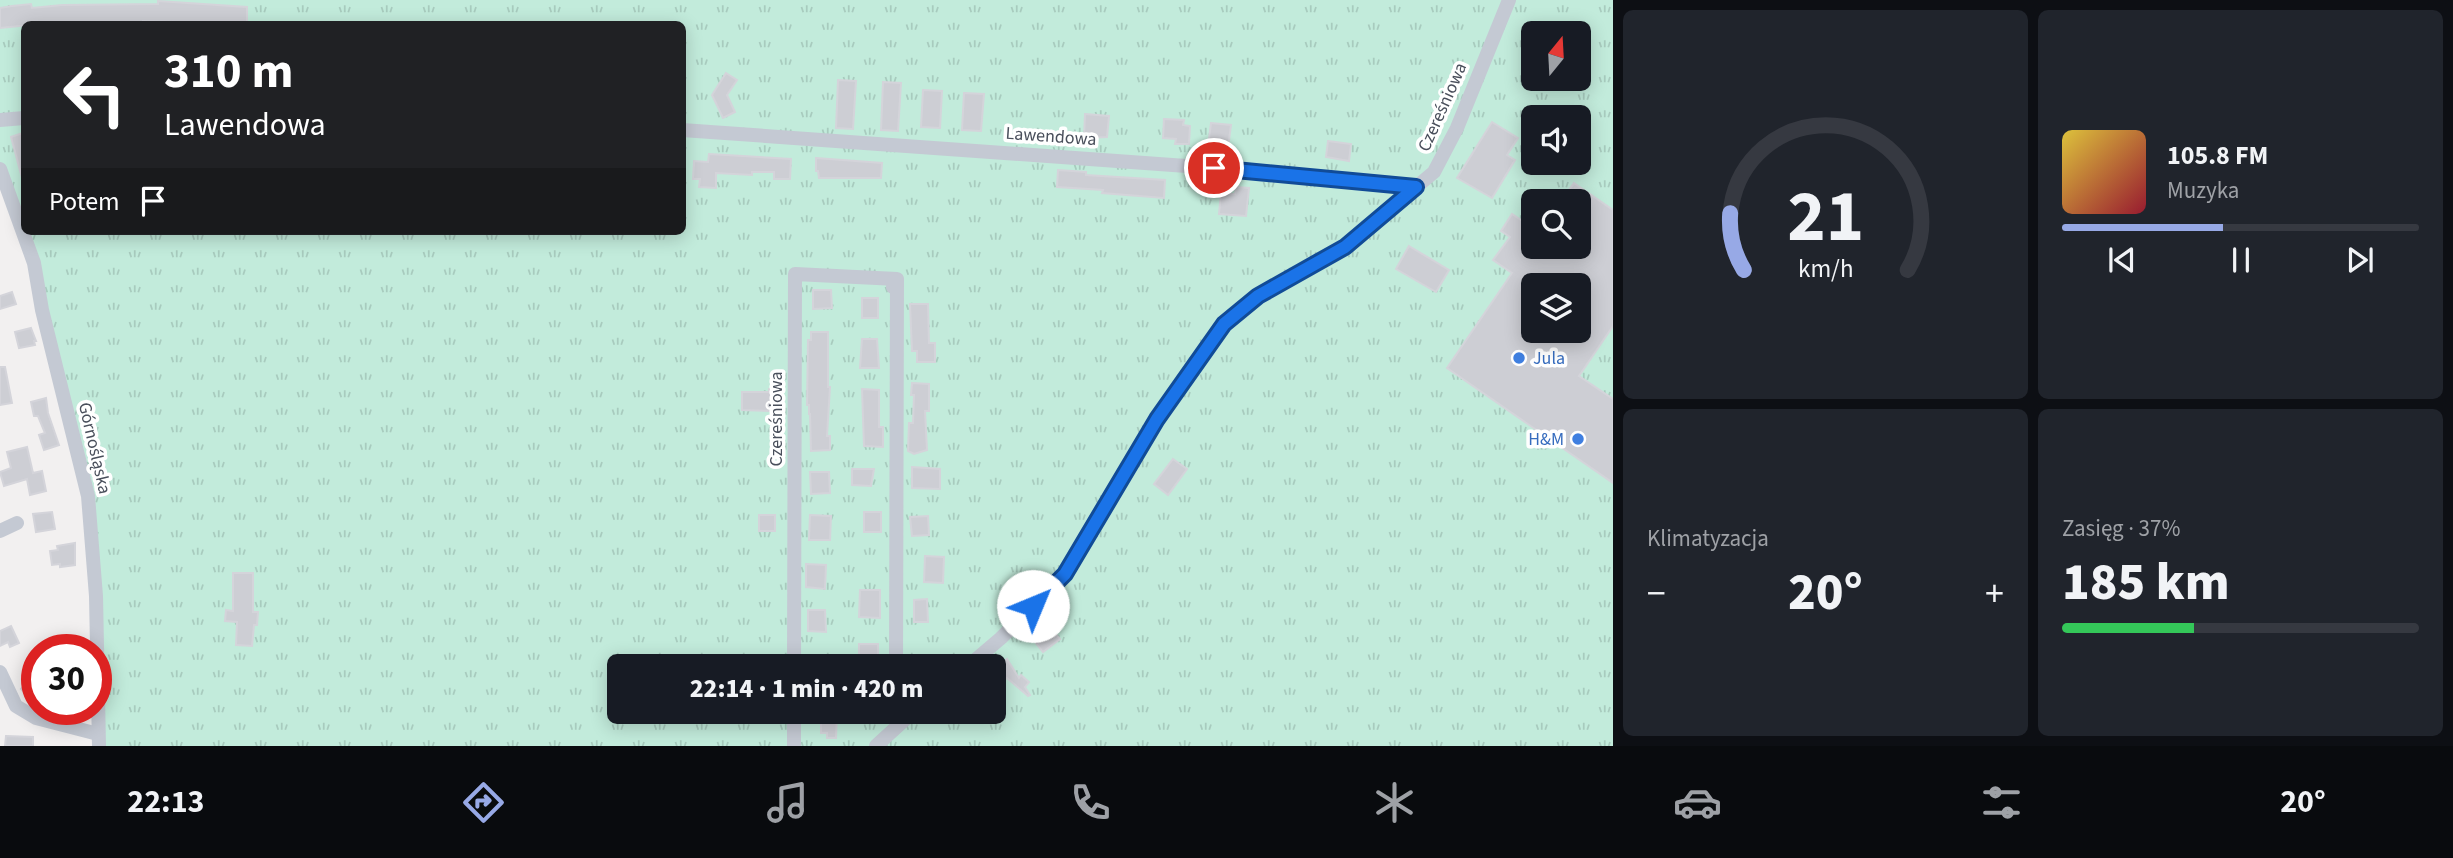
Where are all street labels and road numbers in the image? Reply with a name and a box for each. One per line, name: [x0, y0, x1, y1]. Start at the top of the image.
street label: Czereśniowa: [1412, 59, 1473, 156]
street label: Lawendowa: [1005, 121, 1097, 152]
street label: Czereśniowa: [764, 371, 789, 467]
street label: Górnośląska: [72, 400, 117, 496]

